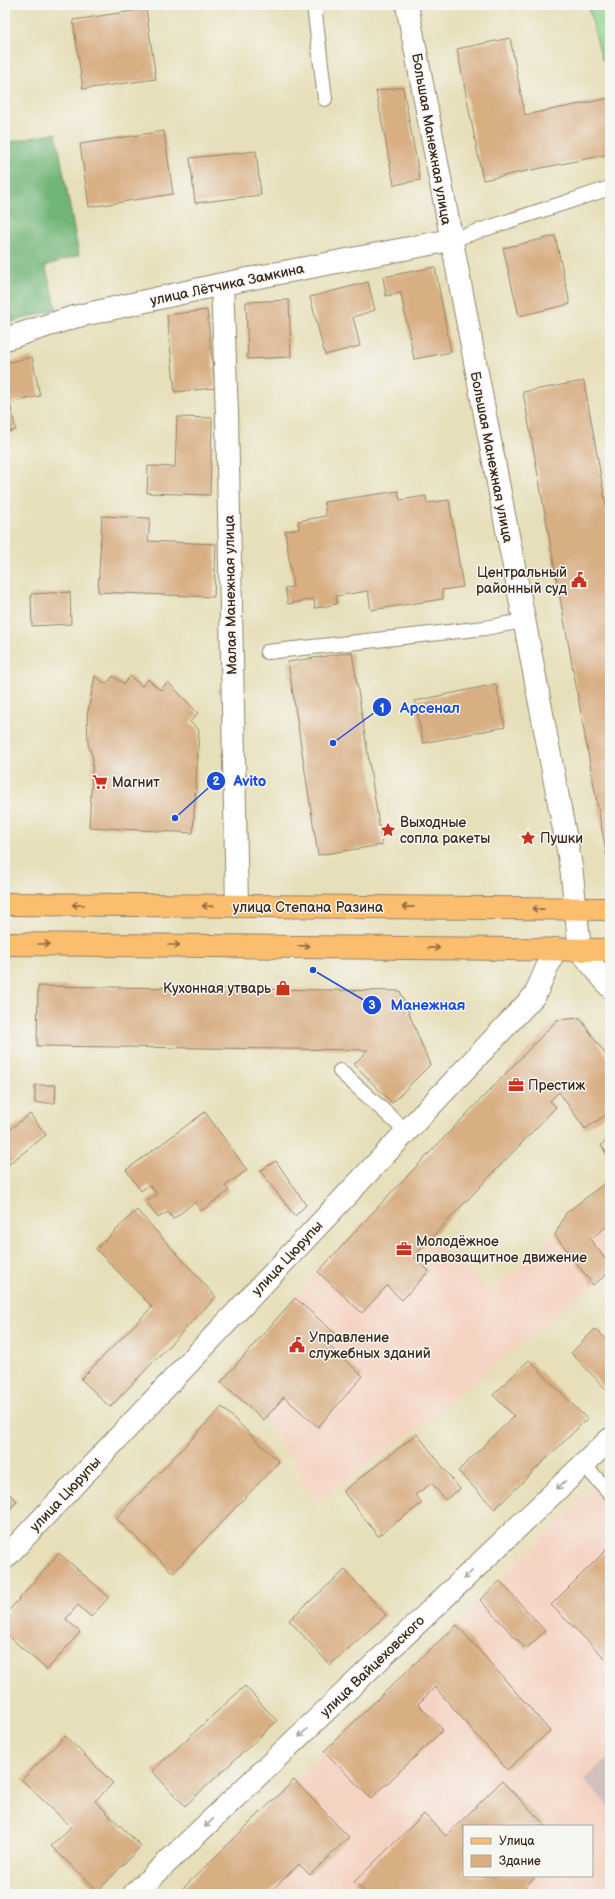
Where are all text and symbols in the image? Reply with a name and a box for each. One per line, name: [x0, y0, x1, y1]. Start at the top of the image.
street label: Большая Манежная улица: [408, 52, 455, 227]
street label: улица Лётчика Замкина: [148, 260, 306, 309]
street label: Большая Манежная улица: [467, 370, 517, 545]
street label: Малая Манежная улица: [221, 514, 240, 675]
place label: Центральный районный суд: [476, 564, 567, 597]
public building icon: Центральный районный суд: [570, 571, 588, 589]
callout: Арсенал: [372, 694, 468, 721]
text: Арсенал: [399, 699, 460, 718]
text: 1: [379, 701, 385, 716]
callout: Avito: [206, 768, 275, 795]
text: Avito: [233, 772, 267, 791]
supermarket icon: Магнит: [91, 773, 109, 791]
place label: Магнит: [112, 774, 160, 791]
text: 2: [212, 774, 220, 789]
place label: Выходные сопла ракеты: [400, 814, 490, 847]
place icon: Выходные сопла ракеты: [379, 821, 397, 839]
place icon: Пушки: [519, 829, 537, 847]
place label: Пушки: [540, 830, 583, 847]
street label: улица Степана Разина: [233, 899, 384, 916]
one-way arrow: [72, 902, 85, 909]
one-way arrow: [202, 902, 215, 910]
one-way arrow: [402, 903, 415, 911]
one-way arrow: [532, 905, 545, 913]
one-way arrow: [37, 940, 50, 948]
one-way arrow: [167, 941, 180, 949]
one-way arrow: [297, 943, 310, 950]
one-way arrow: [427, 944, 440, 952]
shop icon: Кухонная утварь: [274, 979, 292, 997]
place label: Кухонная утварь: [163, 980, 271, 997]
callout: Манежная: [362, 991, 473, 1018]
text: Манежная: [391, 996, 465, 1015]
text: 3: [368, 998, 376, 1013]
office icon: Престиж: [507, 1076, 525, 1094]
place label: Престиж: [528, 1077, 585, 1094]
street label: улица Цюрупы: [248, 1217, 326, 1299]
place label: Молодёжное правозащитное движение: [416, 1233, 587, 1266]
office icon: Молодёжное правозащитное движение: [395, 1240, 413, 1258]
place label: Управление служебных зданий: [309, 1329, 431, 1362]
public building icon: Управление служебных зданий: [288, 1336, 306, 1354]
street label: улица Цюрупы: [26, 1453, 104, 1535]
one-way arrow: [557, 1480, 567, 1489]
one-way arrow: [463, 1570, 473, 1580]
street label: улица Вайцеховского: [317, 1612, 428, 1721]
one-way arrow: [298, 1728, 308, 1737]
one-way arrow: [204, 1818, 214, 1827]
legend: [463, 1825, 593, 1877]
text: Улица: [499, 1834, 535, 1849]
text: Здание: [499, 1854, 541, 1869]

